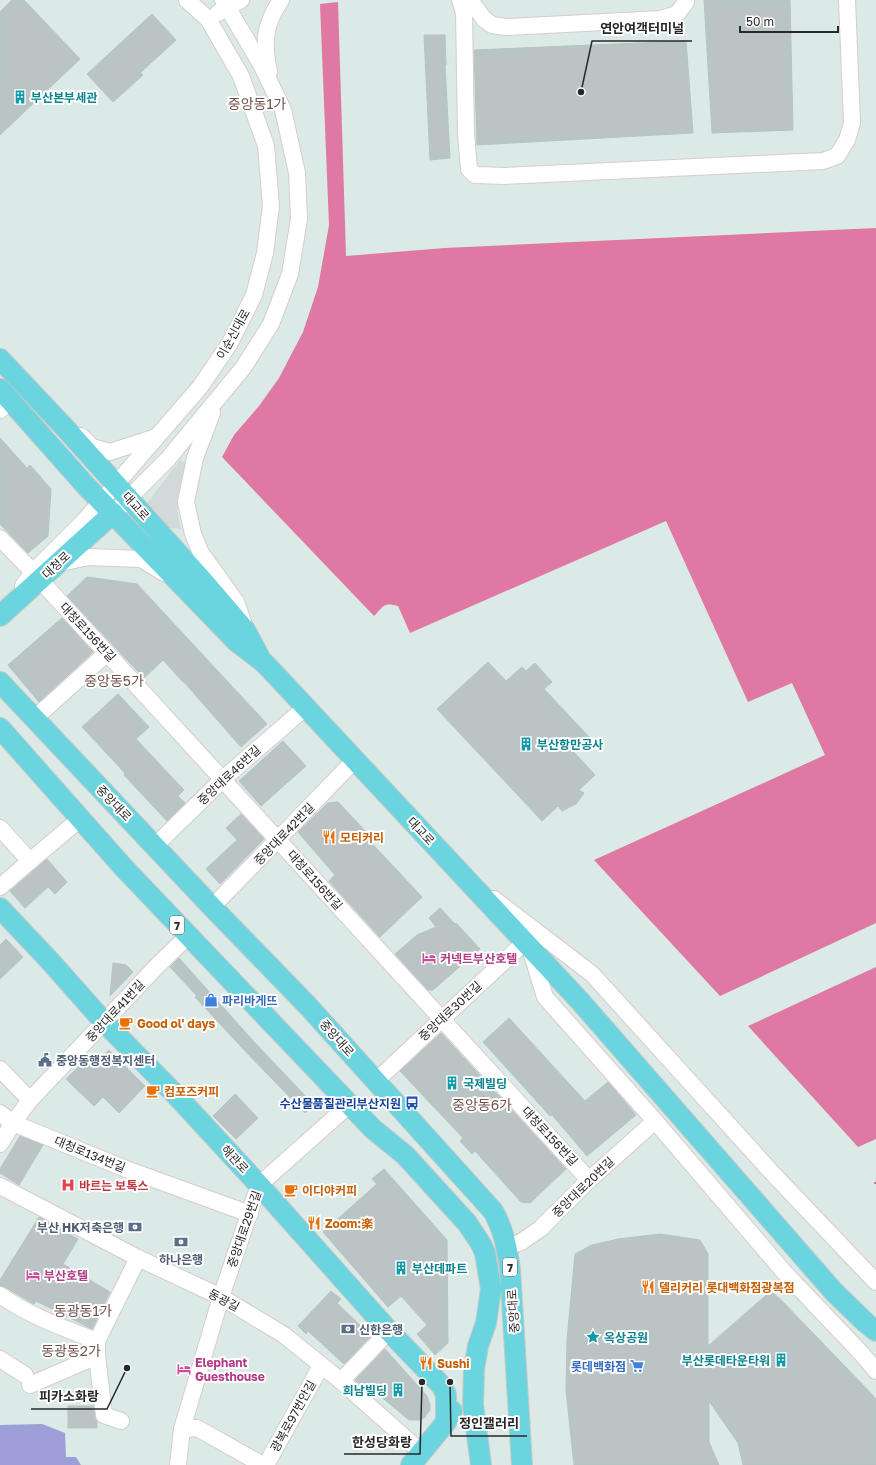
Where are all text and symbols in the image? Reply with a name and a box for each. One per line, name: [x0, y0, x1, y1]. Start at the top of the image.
scale bar: [740, 8, 838, 34]
text: 50 m: [746, 14, 774, 29]
callout: 연안여객터미널: [592, 16, 692, 41]
text: 연안여객터미널: [600, 20, 684, 36]
building icon: 부산본부세관: [12, 89, 28, 105]
place label: 부산본부세관: [31, 90, 97, 105]
district label: 중앙동1가: [228, 95, 286, 112]
street label: 이순신대로: [213, 306, 253, 362]
street label: 대교로: [119, 489, 153, 523]
street label: 대청로: [39, 548, 73, 582]
street label: 대청로156번길: [57, 599, 119, 665]
district label: 중앙동5가: [84, 672, 144, 689]
building icon: 부산항만공사: [518, 736, 534, 752]
place label: 부산항만공사: [537, 737, 603, 752]
street label: 중앙대로46번길: [194, 742, 264, 808]
street label: 중앙대로: [93, 782, 135, 824]
street label: 중앙대로42번길: [251, 800, 317, 868]
street label: 대교로: [404, 814, 438, 848]
restaurant icon: 모티커리: [321, 829, 337, 845]
place label: 모티커리: [340, 830, 384, 845]
street label: 대청로156번길: [284, 847, 346, 913]
road number: 7: [170, 916, 184, 934]
hotel icon: 커넥트부산호텔: [421, 950, 437, 966]
place label: 커넥트부산호텔: [440, 951, 517, 966]
street label: 중앙대로41번길: [82, 977, 148, 1045]
street label: 중앙대로30번길: [415, 978, 485, 1044]
shop icon: 파리바게뜨: [203, 992, 219, 1008]
place label: 파리바게뜨: [222, 993, 277, 1008]
cafe icon: Good ol' days: [118, 1015, 134, 1031]
place label: Good ol' days: [137, 1016, 216, 1031]
street label: 중앙대로: [317, 1017, 357, 1059]
public building icon: 중앙동행정복지센터: [37, 1052, 53, 1068]
place label: 중앙동행정복지센터: [56, 1053, 155, 1068]
building icon: 국제빌딩: [444, 1075, 460, 1091]
place label: 국제빌딩: [463, 1076, 507, 1091]
cafe icon: 컴포즈커피: [145, 1083, 161, 1099]
place label: 컴포즈커피: [164, 1084, 219, 1099]
bus stop icon: 수산물품질관리부산지원: [404, 1095, 420, 1111]
place label: 수산물품질관리부산지원: [280, 1096, 401, 1111]
district label: 중앙동6가: [452, 1096, 512, 1113]
street label: 대청로156번길: [519, 1103, 581, 1169]
street label: 대청로134번길: [52, 1133, 128, 1175]
street label: 해관로: [218, 1142, 252, 1176]
street label: 중앙대로20번길: [549, 1154, 617, 1220]
hospital icon: 바르는 보톡스: [60, 1177, 76, 1193]
place label: 바르는 보톡스: [79, 1178, 148, 1193]
cafe icon: 이디야커피: [283, 1182, 299, 1198]
place label: 이디야커피: [302, 1183, 357, 1198]
street label: 중앙대로29번길: [224, 1189, 264, 1269]
restaurant icon: Zoom:楽: [306, 1215, 322, 1231]
place label: Zoom:楽: [325, 1216, 373, 1231]
bank icon: 부산 HK저축은행: [127, 1219, 143, 1235]
place label: 부산 HK저축은행: [37, 1220, 124, 1235]
bank icon: 하나은행: [173, 1234, 189, 1250]
place label: 하나은행: [159, 1252, 203, 1267]
road number: 7: [503, 1258, 517, 1276]
building icon: 부산데파트: [393, 1260, 409, 1276]
place label: 부산데파트: [412, 1261, 467, 1276]
hotel icon: 부산호텔: [25, 1267, 41, 1283]
place label: 부산호텔: [44, 1268, 88, 1283]
restaurant icon: 델리커리 롯대백화점광복점: [640, 1279, 656, 1295]
place label: 델리커리 롯대백화점광복점: [659, 1280, 794, 1295]
street label: 동광길: [206, 1286, 242, 1314]
street label: 중앙대로: [504, 1288, 522, 1334]
district label: 동광동1가: [54, 1302, 112, 1319]
bank icon: 신한은행: [340, 1321, 356, 1337]
place label: 신한은행: [359, 1322, 403, 1337]
place icon: 옥상공원: [585, 1329, 601, 1345]
place label: 옥상공원: [604, 1330, 648, 1345]
district label: 동광동2가: [41, 1342, 101, 1359]
building icon: 부산롯데타운타워: [773, 1352, 789, 1368]
place label: 부산롯데타운타워: [682, 1353, 770, 1368]
place label: Elephant Guesthouse: [195, 1355, 265, 1384]
restaurant icon: Sushi: [418, 1355, 434, 1371]
place label: Sushi: [437, 1356, 469, 1371]
supermarket icon: 롯데백화점: [629, 1358, 645, 1374]
place label: 롯데백화점: [571, 1359, 626, 1374]
hotel icon: Elephant Guesthouse: [176, 1361, 192, 1377]
street label: 광복로97번안길: [267, 1377, 319, 1455]
building icon: 희남빌딩: [390, 1382, 406, 1398]
place label: 희남빌딩: [343, 1383, 387, 1398]
callout: 피카소화랑: [31, 1384, 107, 1409]
text: 피카소화랑: [39, 1388, 99, 1404]
callout: 정인갤러리: [451, 1411, 527, 1436]
text: 정인갤러리: [459, 1415, 519, 1431]
callout: 한성당화랑: [344, 1429, 420, 1454]
text: 한성당화랑: [352, 1434, 412, 1450]

